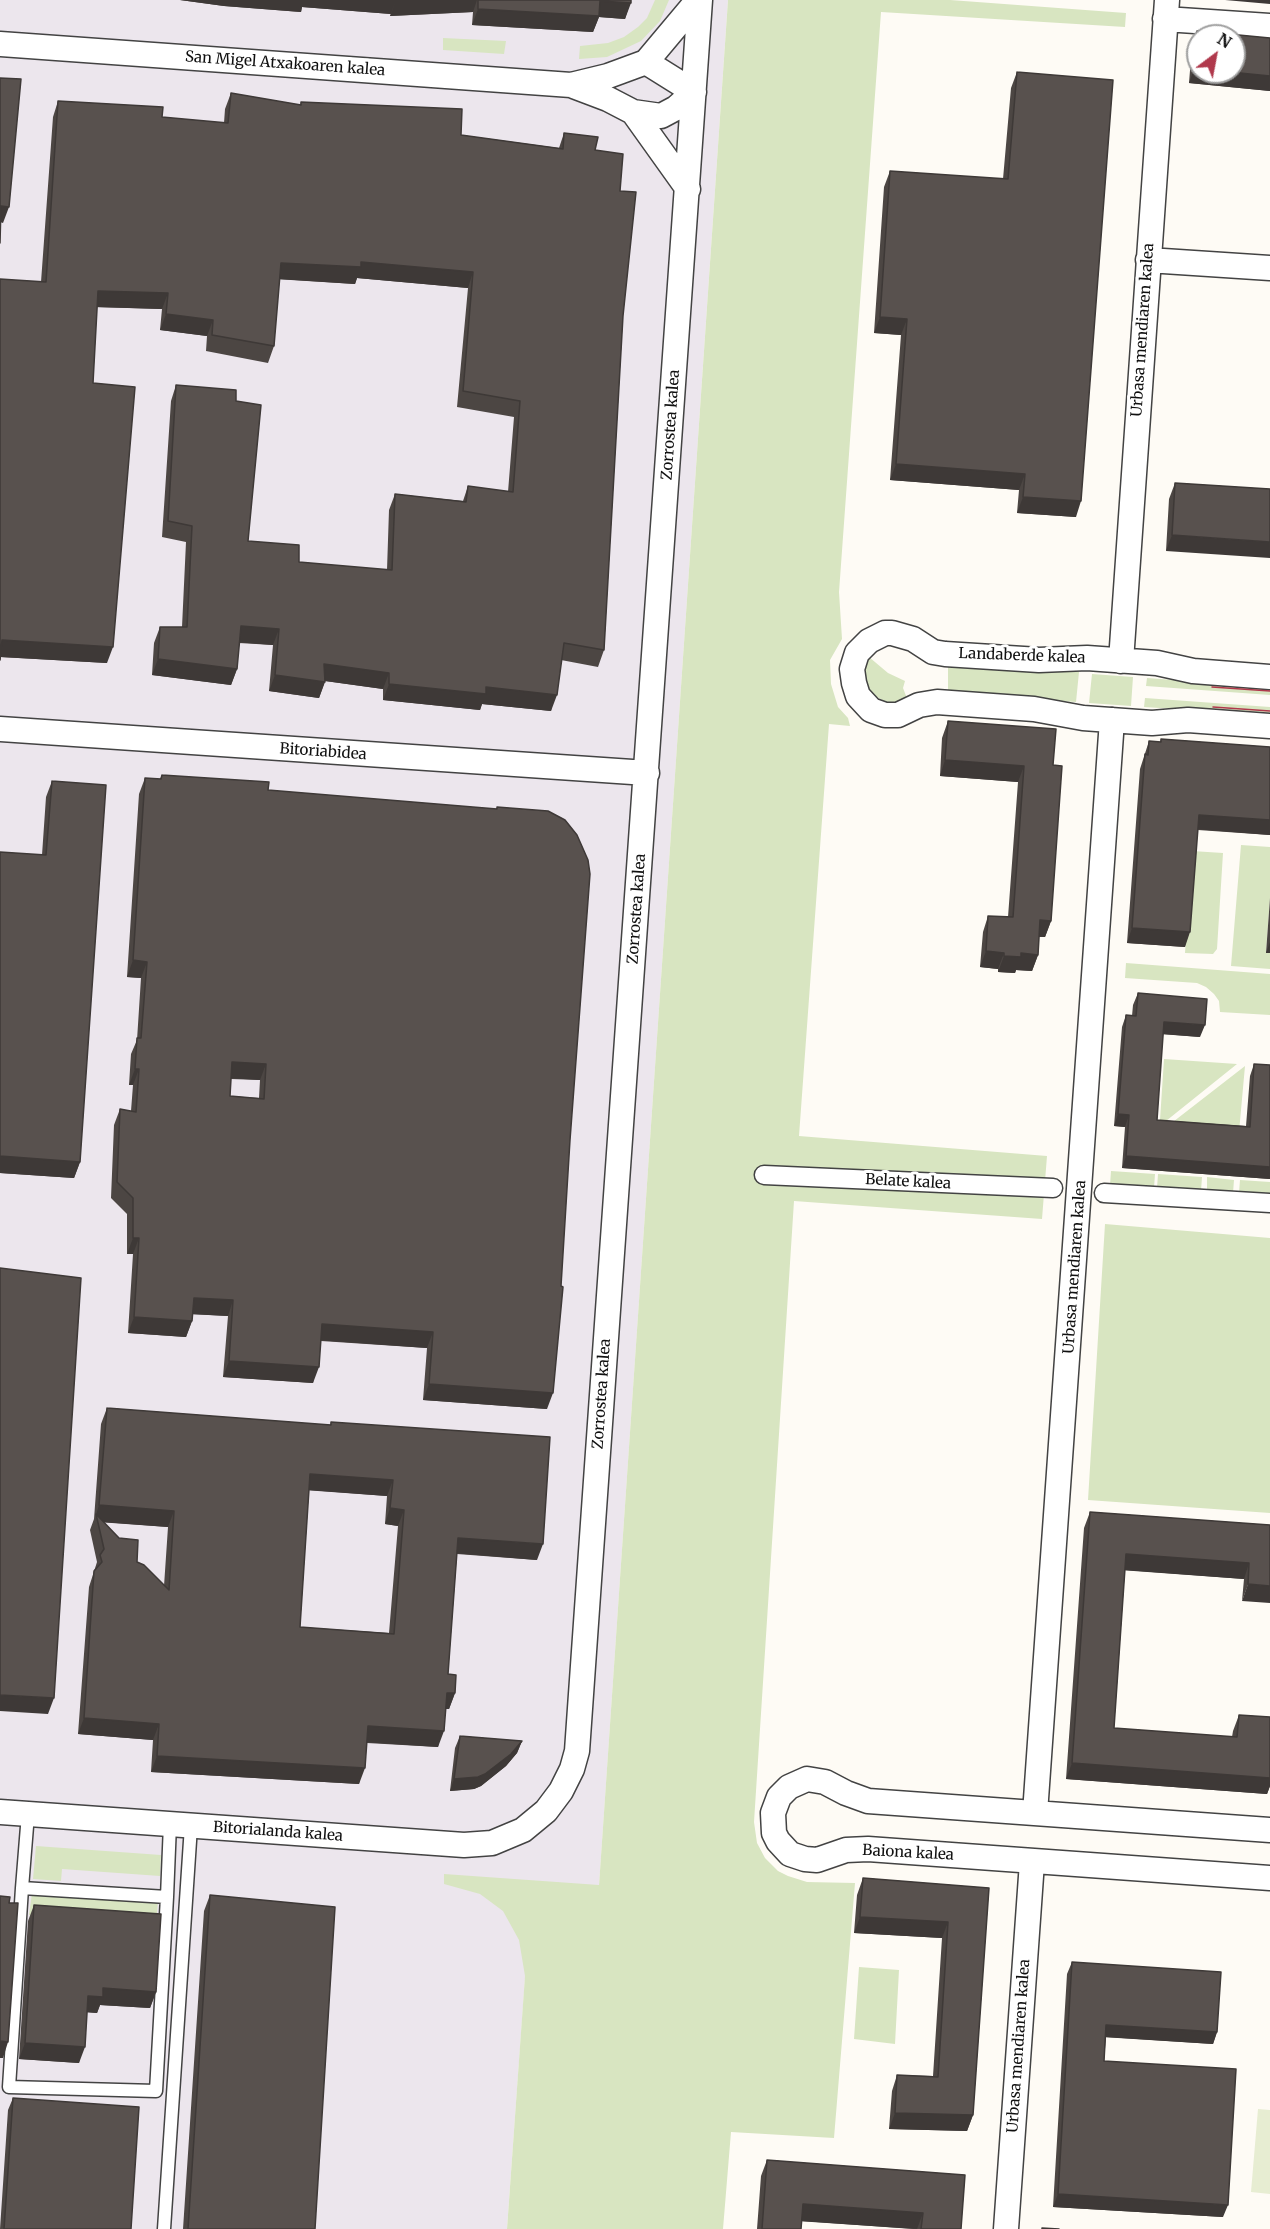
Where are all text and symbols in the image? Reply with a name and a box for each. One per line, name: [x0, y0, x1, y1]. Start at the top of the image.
north arrow: [1186, 24, 1246, 84]
text: N: [1214, 29, 1235, 52]
street label: San Migel Atxakoaren kalea: [184, 48, 386, 80]
street label: Urbasa mendiaren kalea: [1128, 242, 1158, 418]
street label: Zorrostea kalea: [658, 369, 684, 481]
street label: Landaberde kalea: [958, 645, 1086, 667]
street label: Bitoriabidea: [279, 740, 367, 764]
street label: Zorrostea kalea: [624, 853, 650, 965]
street label: Belate kalea: [865, 1171, 951, 1193]
street label: Urbasa mendiaren kalea: [1060, 1179, 1090, 1355]
street label: Zorrostea kalea: [589, 1338, 615, 1450]
street label: Bitorialanda kalea: [212, 1818, 344, 1846]
street label: Baiona kalea: [862, 1842, 954, 1864]
street label: Urbasa mendiaren kalea: [1004, 1958, 1034, 2134]

